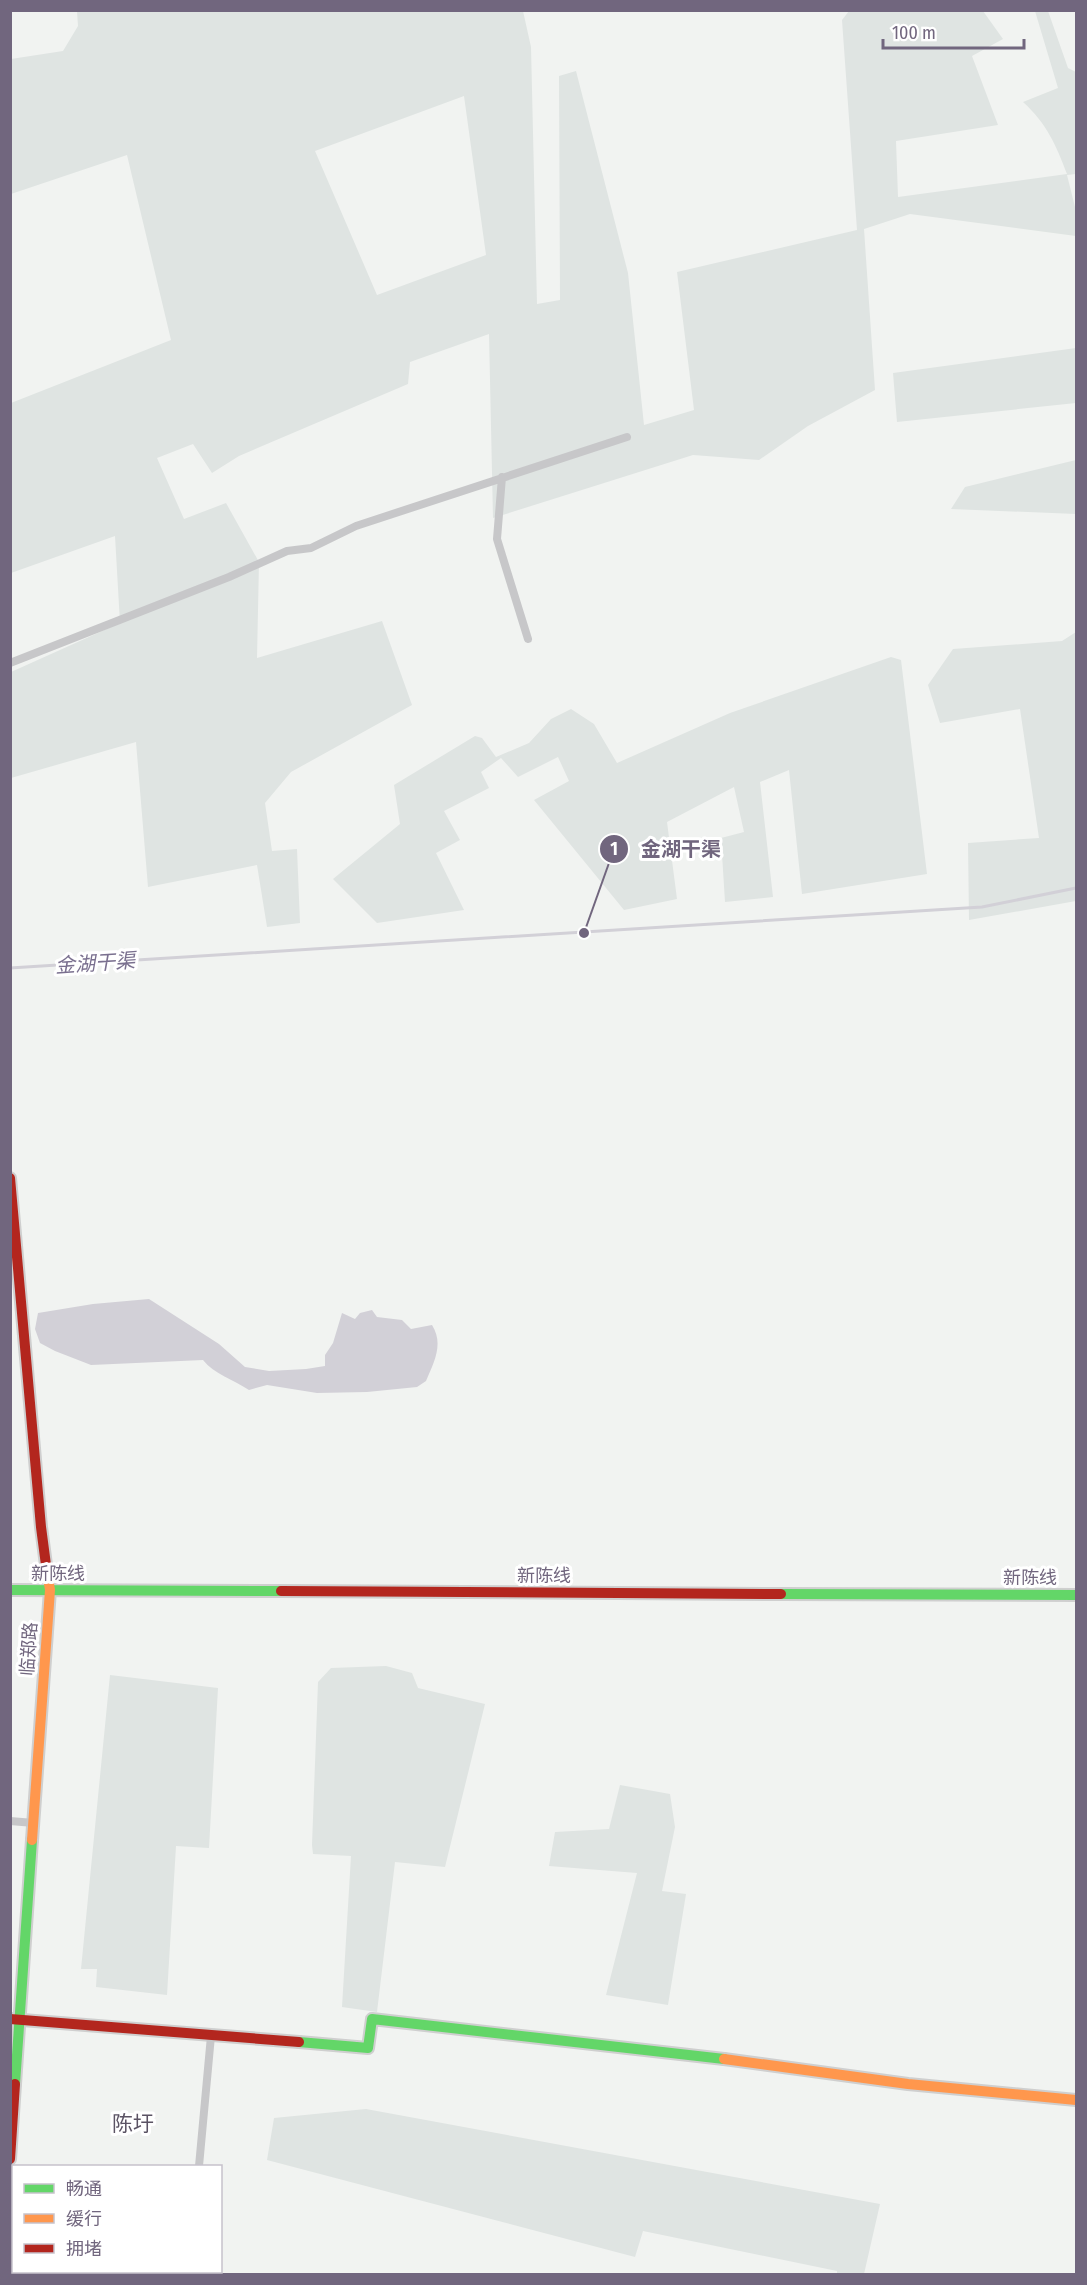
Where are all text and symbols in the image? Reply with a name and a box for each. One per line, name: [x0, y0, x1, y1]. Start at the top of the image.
scale bar: [883, 12, 1024, 50]
text: 100 m: [892, 22, 936, 44]
callout: 金湖干渠: [599, 830, 733, 868]
text: 金湖干渠: [641, 837, 721, 861]
text: 1: [610, 838, 618, 860]
water label: 金湖干渠: [54, 948, 139, 978]
street label: 新陈线: [31, 1563, 85, 1585]
street label: 新陈线: [517, 1565, 571, 1587]
street label: 新陈线: [1003, 1567, 1057, 1589]
street label: 临郑路: [16, 1621, 42, 1677]
district label: 陈圩: [112, 2111, 154, 2137]
legend: [12, 2165, 222, 2273]
text: 畅通: [66, 2178, 102, 2200]
text: 缓行: [66, 2208, 102, 2230]
text: 拥堵: [66, 2238, 102, 2260]

